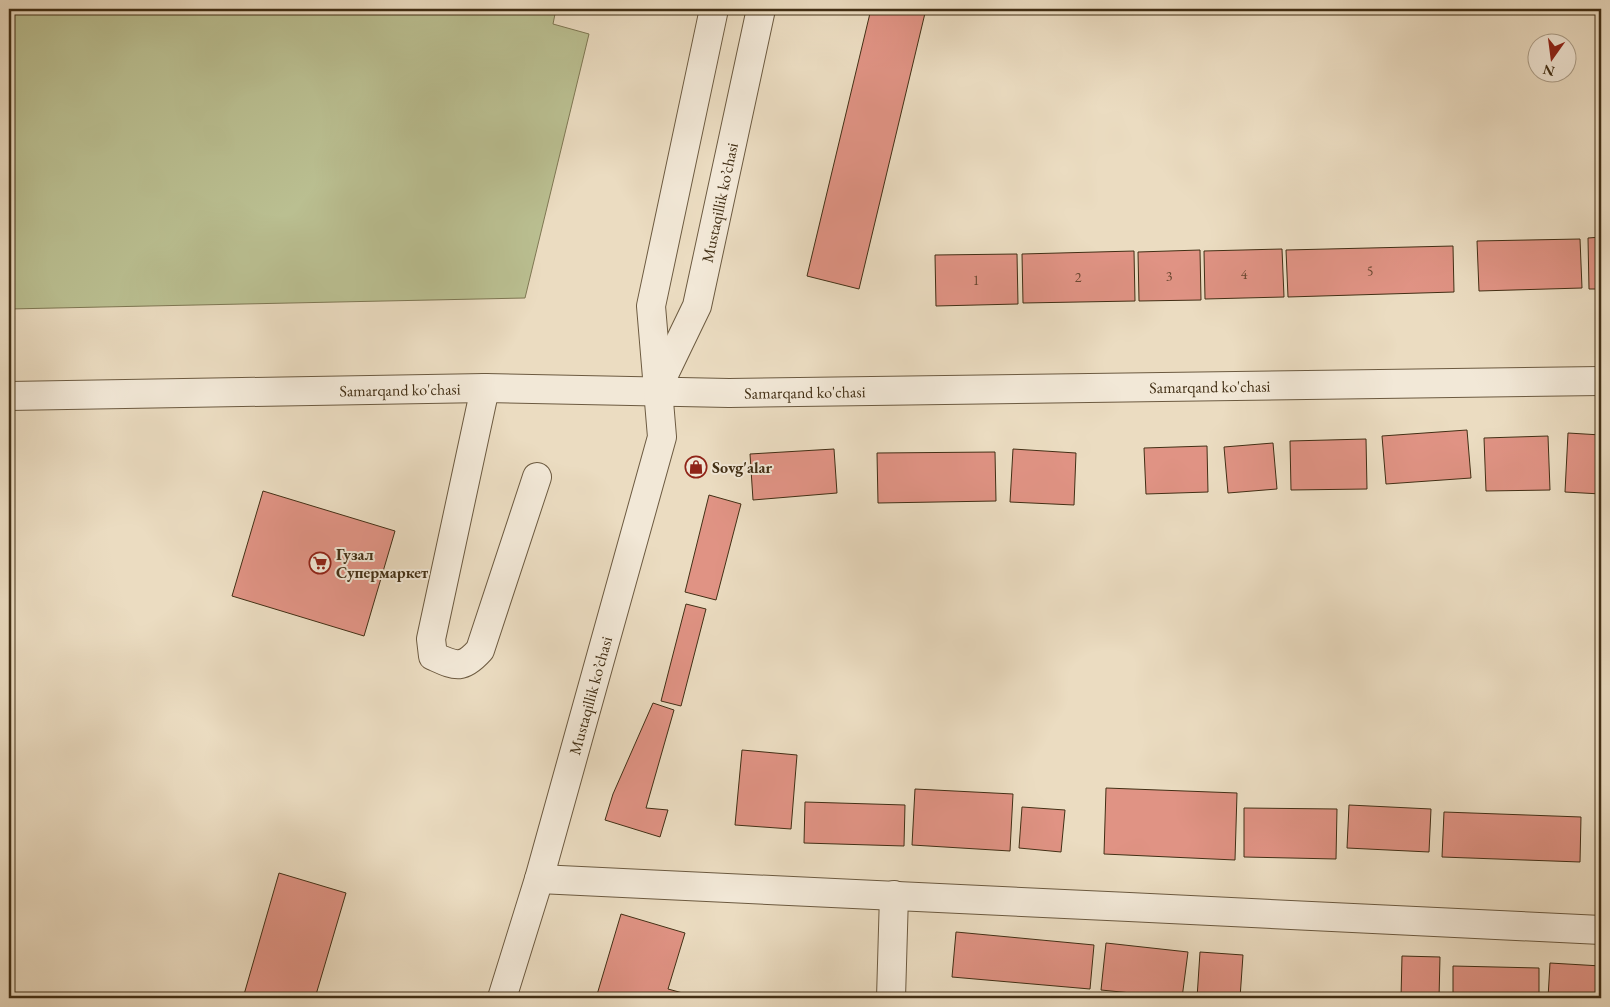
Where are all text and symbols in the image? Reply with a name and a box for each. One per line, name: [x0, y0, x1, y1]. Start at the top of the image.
north arrow: [1528, 32, 1578, 82]
text: N: [1541, 60, 1557, 81]
street label: Mustaqillik ko’chasi: [696, 141, 742, 264]
house number: 5: [1367, 262, 1373, 280]
house number: 4: [1241, 265, 1248, 283]
house number: 3: [1166, 267, 1173, 285]
house number: 2: [1075, 268, 1082, 286]
house number: 1: [973, 271, 979, 289]
street label: Samarqand ko'chasi: [1149, 375, 1271, 398]
street label: Samarqand ko'chasi: [339, 378, 461, 401]
street label: Samarqand ko'chasi: [744, 381, 866, 403]
shop icon: Sovg'alar: [684, 455, 708, 479]
place label: Sovg'alar: [712, 457, 773, 478]
place label: Гузал Супермаркет: [336, 544, 429, 583]
supermarket icon: Гузал Супермаркет: [308, 551, 332, 575]
street label: Mustaqillik ko’chasi: [564, 634, 617, 757]

